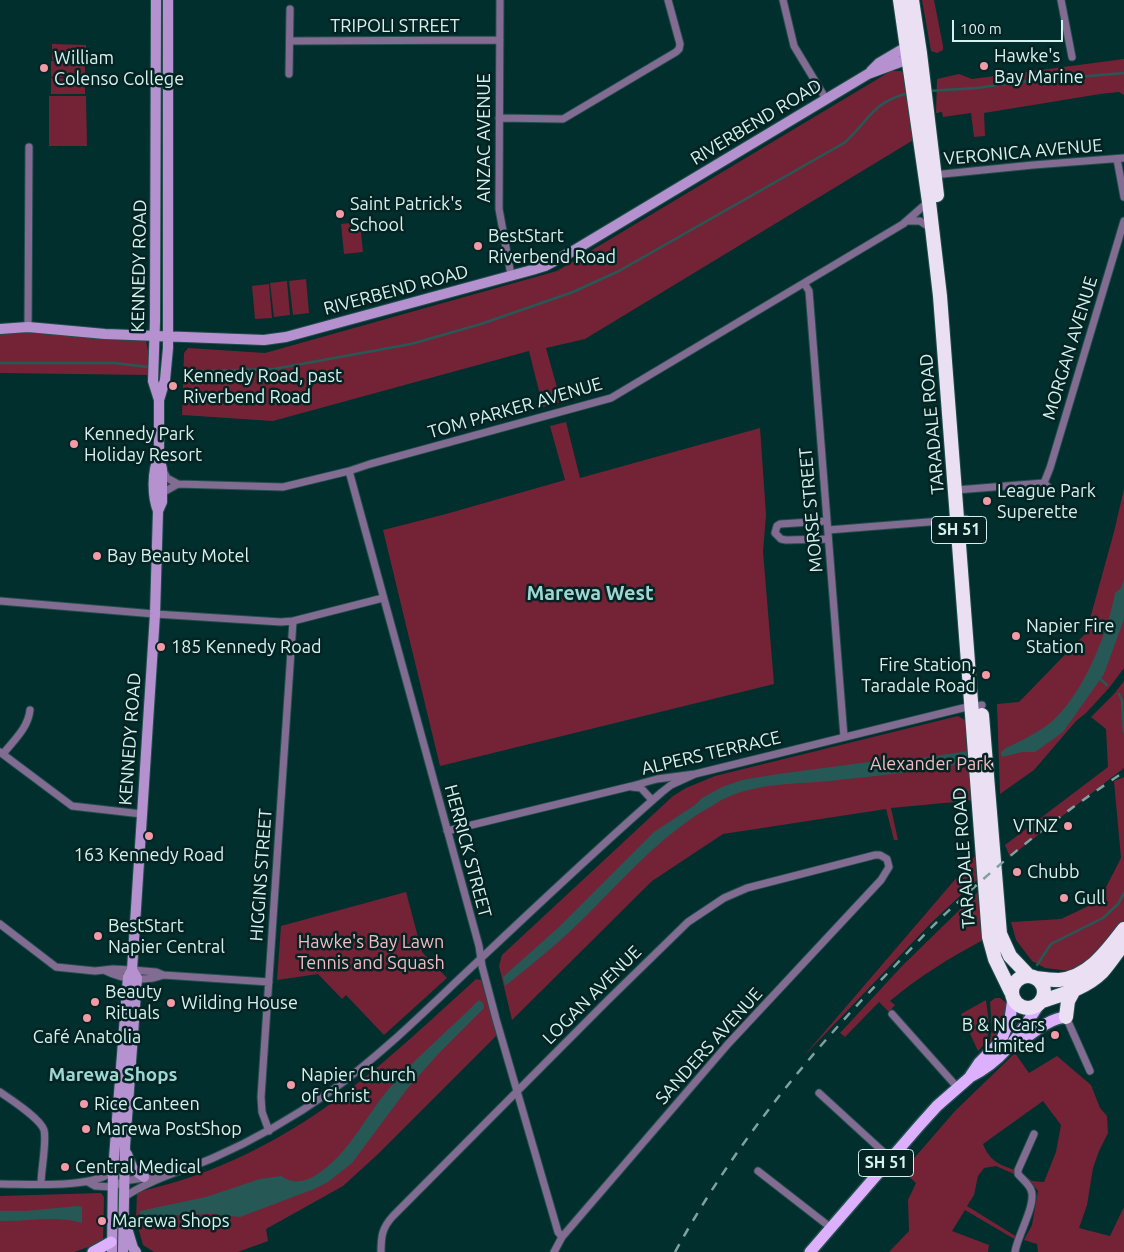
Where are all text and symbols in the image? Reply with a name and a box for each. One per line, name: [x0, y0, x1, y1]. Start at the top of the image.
scale bar: [954, 10, 1065, 42]
street label: TRIPOLI STREET: [330, 15, 460, 37]
text: 100 m: [960, 20, 1002, 37]
place label: Hawke's Bay Marine: [994, 45, 1084, 88]
place label: William Colenso College: [54, 47, 184, 90]
marker: Hawke's Bay Marine: [978, 60, 990, 72]
marker: William Colenso College: [38, 62, 50, 74]
street label: ANZAC AVENUE: [473, 73, 495, 203]
street label: RIVERBEND ROAD: [686, 74, 826, 170]
street label: VERONICA AVENUE: [943, 134, 1103, 170]
place label: Saint Patrick's School: [350, 193, 462, 235]
street label: KENNEDY ROAD: [127, 199, 151, 333]
marker: Saint Patrick's School: [334, 208, 346, 220]
place label: BestStart Riverbend Road: [488, 225, 616, 268]
marker: BestStart Riverbend Road: [472, 240, 484, 252]
street label: RIVERBEND ROAD: [321, 260, 471, 320]
street label: MORGAN AVENUE: [1038, 274, 1102, 422]
street label: TARADALE ROAD: [915, 353, 949, 495]
place label: Kennedy Road, past Riverbend Road: [183, 365, 342, 408]
street label: TOM PARKER AVENUE: [425, 373, 605, 443]
marker: Kennedy Road, past Riverbend Road: [167, 380, 179, 392]
place label: Kennedy Park Holiday Resort: [84, 423, 202, 466]
marker: Kennedy Park Holiday Resort: [68, 438, 80, 450]
street label: MORSE STREET: [795, 447, 827, 573]
place label: League Park Superette: [997, 480, 1096, 522]
marker: League Park Superette: [981, 495, 993, 507]
road number: SH 51: [932, 516, 986, 544]
place label: Bay Beauty Motel: [107, 545, 249, 567]
marker: Bay Beauty Motel: [91, 550, 103, 562]
district label: Marewa West: [526, 581, 654, 605]
place label: Napier Fire Station: [1026, 615, 1114, 658]
marker: Napier Fire Station: [1010, 630, 1022, 642]
place label: 185 Kennedy Road: [171, 636, 322, 658]
marker: 185 Kennedy Road: [155, 641, 167, 653]
place label: Fire Station, Taradale Road: [861, 654, 976, 696]
marker: Fire Station, Taradale Road: [980, 669, 992, 681]
street label: KENNEDY ROAD: [115, 672, 145, 806]
street label: ALPERS TERRACE: [639, 726, 783, 780]
park label: Alexander Park: [870, 753, 992, 775]
street label: HERRICK STREET: [440, 782, 496, 920]
street label: TARADALE ROAD: [948, 787, 980, 929]
street label: HIGGINS STREET: [246, 808, 276, 942]
place label: VTNZ: [1013, 815, 1058, 837]
marker: VTNZ: [1062, 820, 1074, 832]
marker: 163 Kennedy Road: [143, 830, 155, 842]
place label: 163 Kennedy Road: [74, 844, 224, 866]
place label: Chubb: [1027, 861, 1080, 883]
marker: Chubb: [1011, 866, 1023, 878]
place label: Gull: [1074, 887, 1106, 909]
marker: Gull: [1058, 892, 1070, 904]
place label: BestStart Napier Central: [108, 915, 225, 958]
marker: BestStart Napier Central: [92, 930, 104, 942]
park label: Hawke's Bay Lawn Tennis and Squash: [297, 931, 445, 974]
street label: LOGAN AVENUE: [538, 941, 646, 1049]
place label: Beauty Rituals: [105, 981, 162, 1024]
street label: SANDERS AVENUE: [651, 983, 767, 1109]
place label: Wilding House: [181, 992, 298, 1014]
marker: Beauty Rituals: [89, 996, 101, 1008]
marker: Wilding House: [165, 997, 177, 1009]
marker: Café Anatolia: [81, 1012, 93, 1024]
place label: B & N Cars Limited: [962, 1014, 1045, 1056]
place label: Café Anatolia: [33, 1026, 141, 1048]
marker: B & N Cars Limited: [1049, 1029, 1061, 1041]
district label: Marewa Shops: [48, 1064, 178, 1086]
place label: Napier Church of Christ: [301, 1064, 416, 1106]
marker: Napier Church of Christ: [285, 1079, 297, 1091]
place label: Rice Canteen: [94, 1093, 200, 1115]
marker: Rice Canteen: [78, 1098, 90, 1110]
place label: Marewa PostShop: [96, 1118, 242, 1140]
marker: Marewa PostShop: [80, 1123, 92, 1135]
road number: SH 51: [858, 1150, 914, 1176]
place label: Central Medical: [75, 1156, 201, 1178]
marker: Central Medical: [59, 1161, 71, 1173]
place label: Marewa Shops: [112, 1210, 230, 1232]
marker: Marewa Shops: [96, 1215, 108, 1227]

